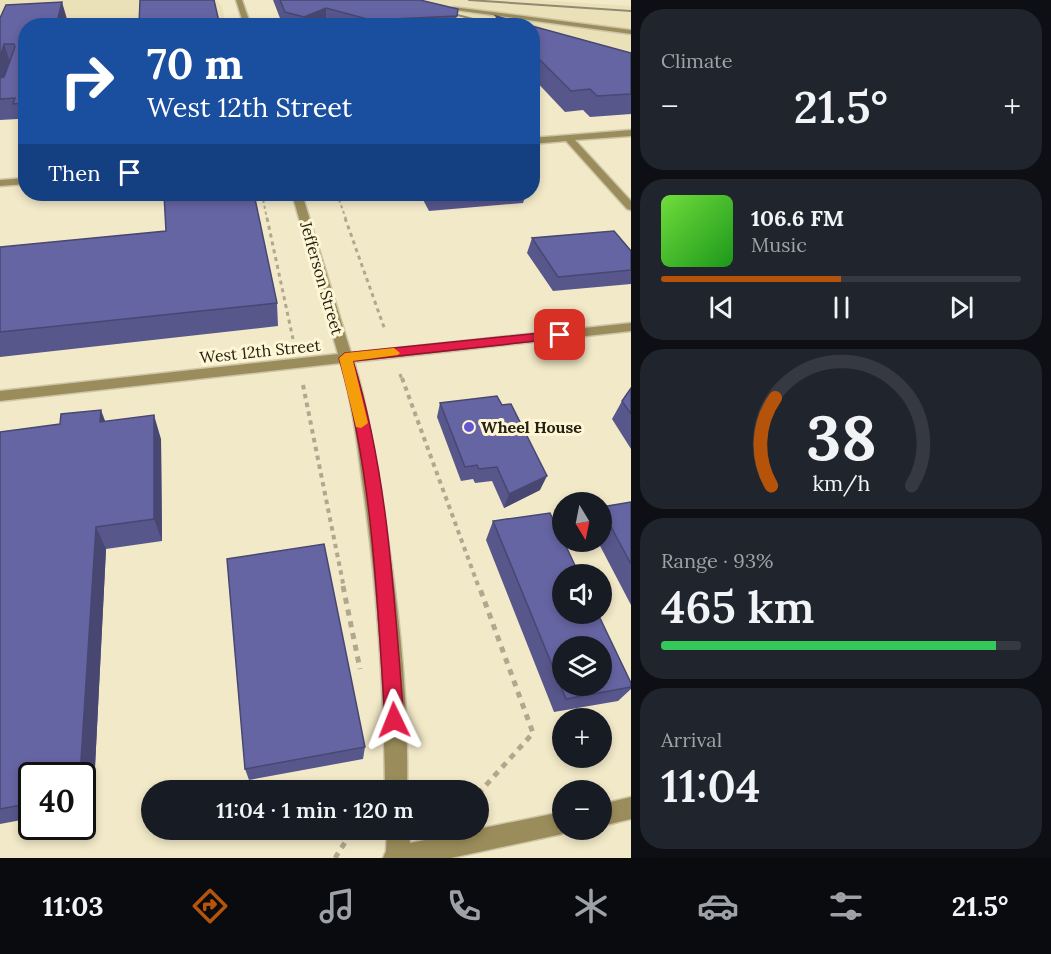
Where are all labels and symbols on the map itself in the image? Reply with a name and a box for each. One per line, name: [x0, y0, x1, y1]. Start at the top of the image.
street label: Jefferson Street: [296, 218, 348, 338]
pin: [534, 309, 585, 360]
street label: West 12th Street: [199, 335, 322, 367]
place label: Wheel House: [481, 417, 582, 437]
marker: Wheel House: [462, 420, 476, 434]
north arrow: [552, 492, 612, 552]
position arrow: [362, 688, 426, 752]
speed limit sign: 40: [18, 762, 96, 840]

